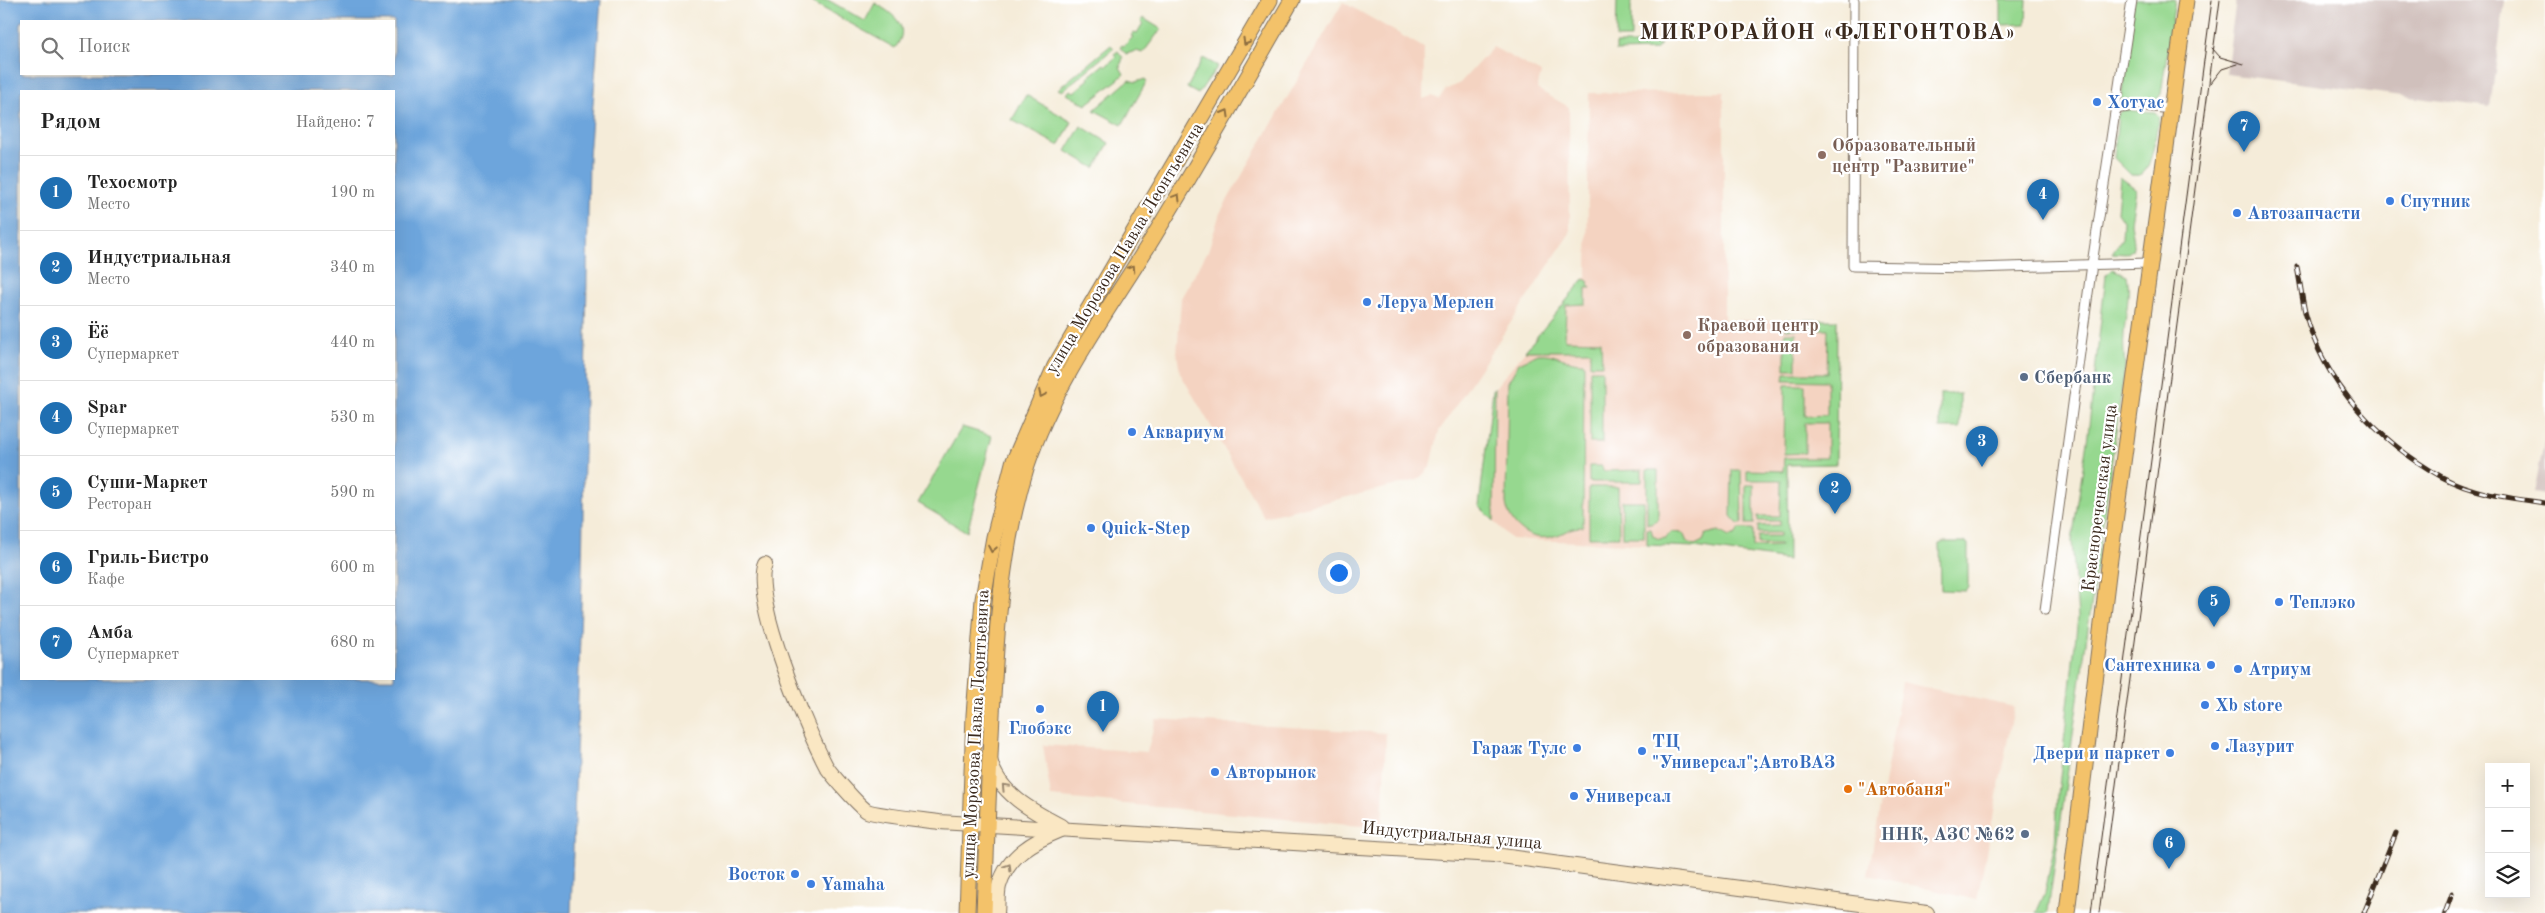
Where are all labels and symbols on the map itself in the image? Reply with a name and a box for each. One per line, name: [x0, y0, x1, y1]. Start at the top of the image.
district label: МИКРОРАЙОН «ФЛЕГОНТОВА»: [1639, 17, 2017, 44]
one-way arrow: [1243, 37, 1253, 46]
place label: Хотуас: [2107, 94, 2165, 112]
marker: Хотуас: [2091, 96, 2103, 108]
one-way arrow: [1220, 109, 1230, 118]
pin: 7: [2228, 111, 2260, 152]
street label: улица Морозова Павла Леонтьевича: [1043, 120, 1207, 377]
place label: Образовательный центр "Развитие": [1832, 137, 1976, 176]
marker: Образовательный центр "Развитие": [1816, 149, 1828, 161]
pin: 4: [2027, 179, 2059, 220]
one-way arrow: [1171, 193, 1181, 202]
place label: Спутник: [2400, 193, 2471, 211]
marker: Спутник: [2384, 195, 2396, 207]
place label: Автозапчасти: [2247, 205, 2360, 223]
marker: Автозапчасти: [2231, 207, 2243, 219]
one-way arrow: [1126, 264, 1135, 274]
place label: Леруа Мерлен: [1377, 294, 1494, 312]
marker: Леруа Мерлен: [1361, 296, 1373, 308]
place label: Краевой центр образования: [1697, 317, 1819, 356]
marker: Краевой центр образования: [1681, 329, 1693, 341]
place label: Сбербанк: [2034, 369, 2112, 387]
marker: Сбербанк: [2018, 371, 2030, 383]
one-way arrow: [1038, 389, 1048, 398]
street label: Краснореченская улица: [2080, 403, 2120, 593]
place label: Аквариум: [1142, 424, 1224, 442]
marker: Аквариум: [1126, 426, 1138, 438]
pin: 3: [1966, 426, 1998, 467]
pin: 2: [1819, 473, 1851, 514]
place label: Quick-Step: [1101, 520, 1190, 538]
marker: Quick-Step: [1085, 522, 1097, 534]
one-way arrow: [987, 544, 997, 553]
your location: [1326, 560, 1352, 586]
pin: 5: [2198, 586, 2230, 627]
street label: улица Морозова Павла Леонтьевича: [959, 589, 993, 879]
place label: Теплэко: [2289, 594, 2356, 612]
marker: Теплэко: [2273, 596, 2285, 608]
place label: Сантехника: [2104, 657, 2201, 675]
marker: Сантехника: [2205, 659, 2217, 671]
place label: Атриум: [2248, 661, 2311, 679]
marker: Атриум: [2232, 663, 2244, 675]
pin: 1: [1087, 691, 1119, 732]
place label: Xb store: [2215, 697, 2283, 715]
marker: Xb store: [2199, 699, 2211, 711]
marker: Глобэкс: [1034, 703, 1046, 715]
place label: Глобэкс: [1008, 720, 1072, 738]
place label: ТЦ "Универсал";АвтоВАЗ: [1652, 733, 1835, 772]
place label: Лазурит: [2225, 738, 2294, 756]
place label: Гараж Тулс: [1471, 740, 1567, 758]
marker: Лазурит: [2209, 740, 2221, 752]
marker: Гараж Тулс: [1571, 742, 1583, 754]
marker: ТЦ "Универсал";АвтоВАЗ: [1636, 745, 1648, 757]
place label: Двери и паркет: [2033, 745, 2160, 763]
marker: Двери и паркет: [2164, 747, 2176, 759]
place label: Авторынок: [1225, 764, 1317, 782]
marker: Авторынок: [1209, 766, 1221, 778]
place label: "Автобаня": [1858, 781, 1951, 799]
marker: "Автобаня": [1842, 783, 1854, 795]
one-way arrow: [1002, 784, 1011, 793]
place label: Универсал: [1584, 788, 1671, 806]
marker: Универсал: [1568, 790, 1580, 802]
street label: Индустриальная улица: [1361, 819, 1543, 853]
place label: ННК, АЗС №62: [1880, 826, 2015, 844]
marker: ННК, АЗС №62: [2019, 828, 2031, 840]
pin: 6: [2153, 828, 2185, 869]
one-way arrow: [1002, 863, 1012, 872]
place label: Восток: [727, 866, 786, 884]
marker: Восток: [789, 868, 801, 880]
place label: Yamaha: [821, 876, 885, 894]
marker: Yamaha: [805, 878, 817, 890]

